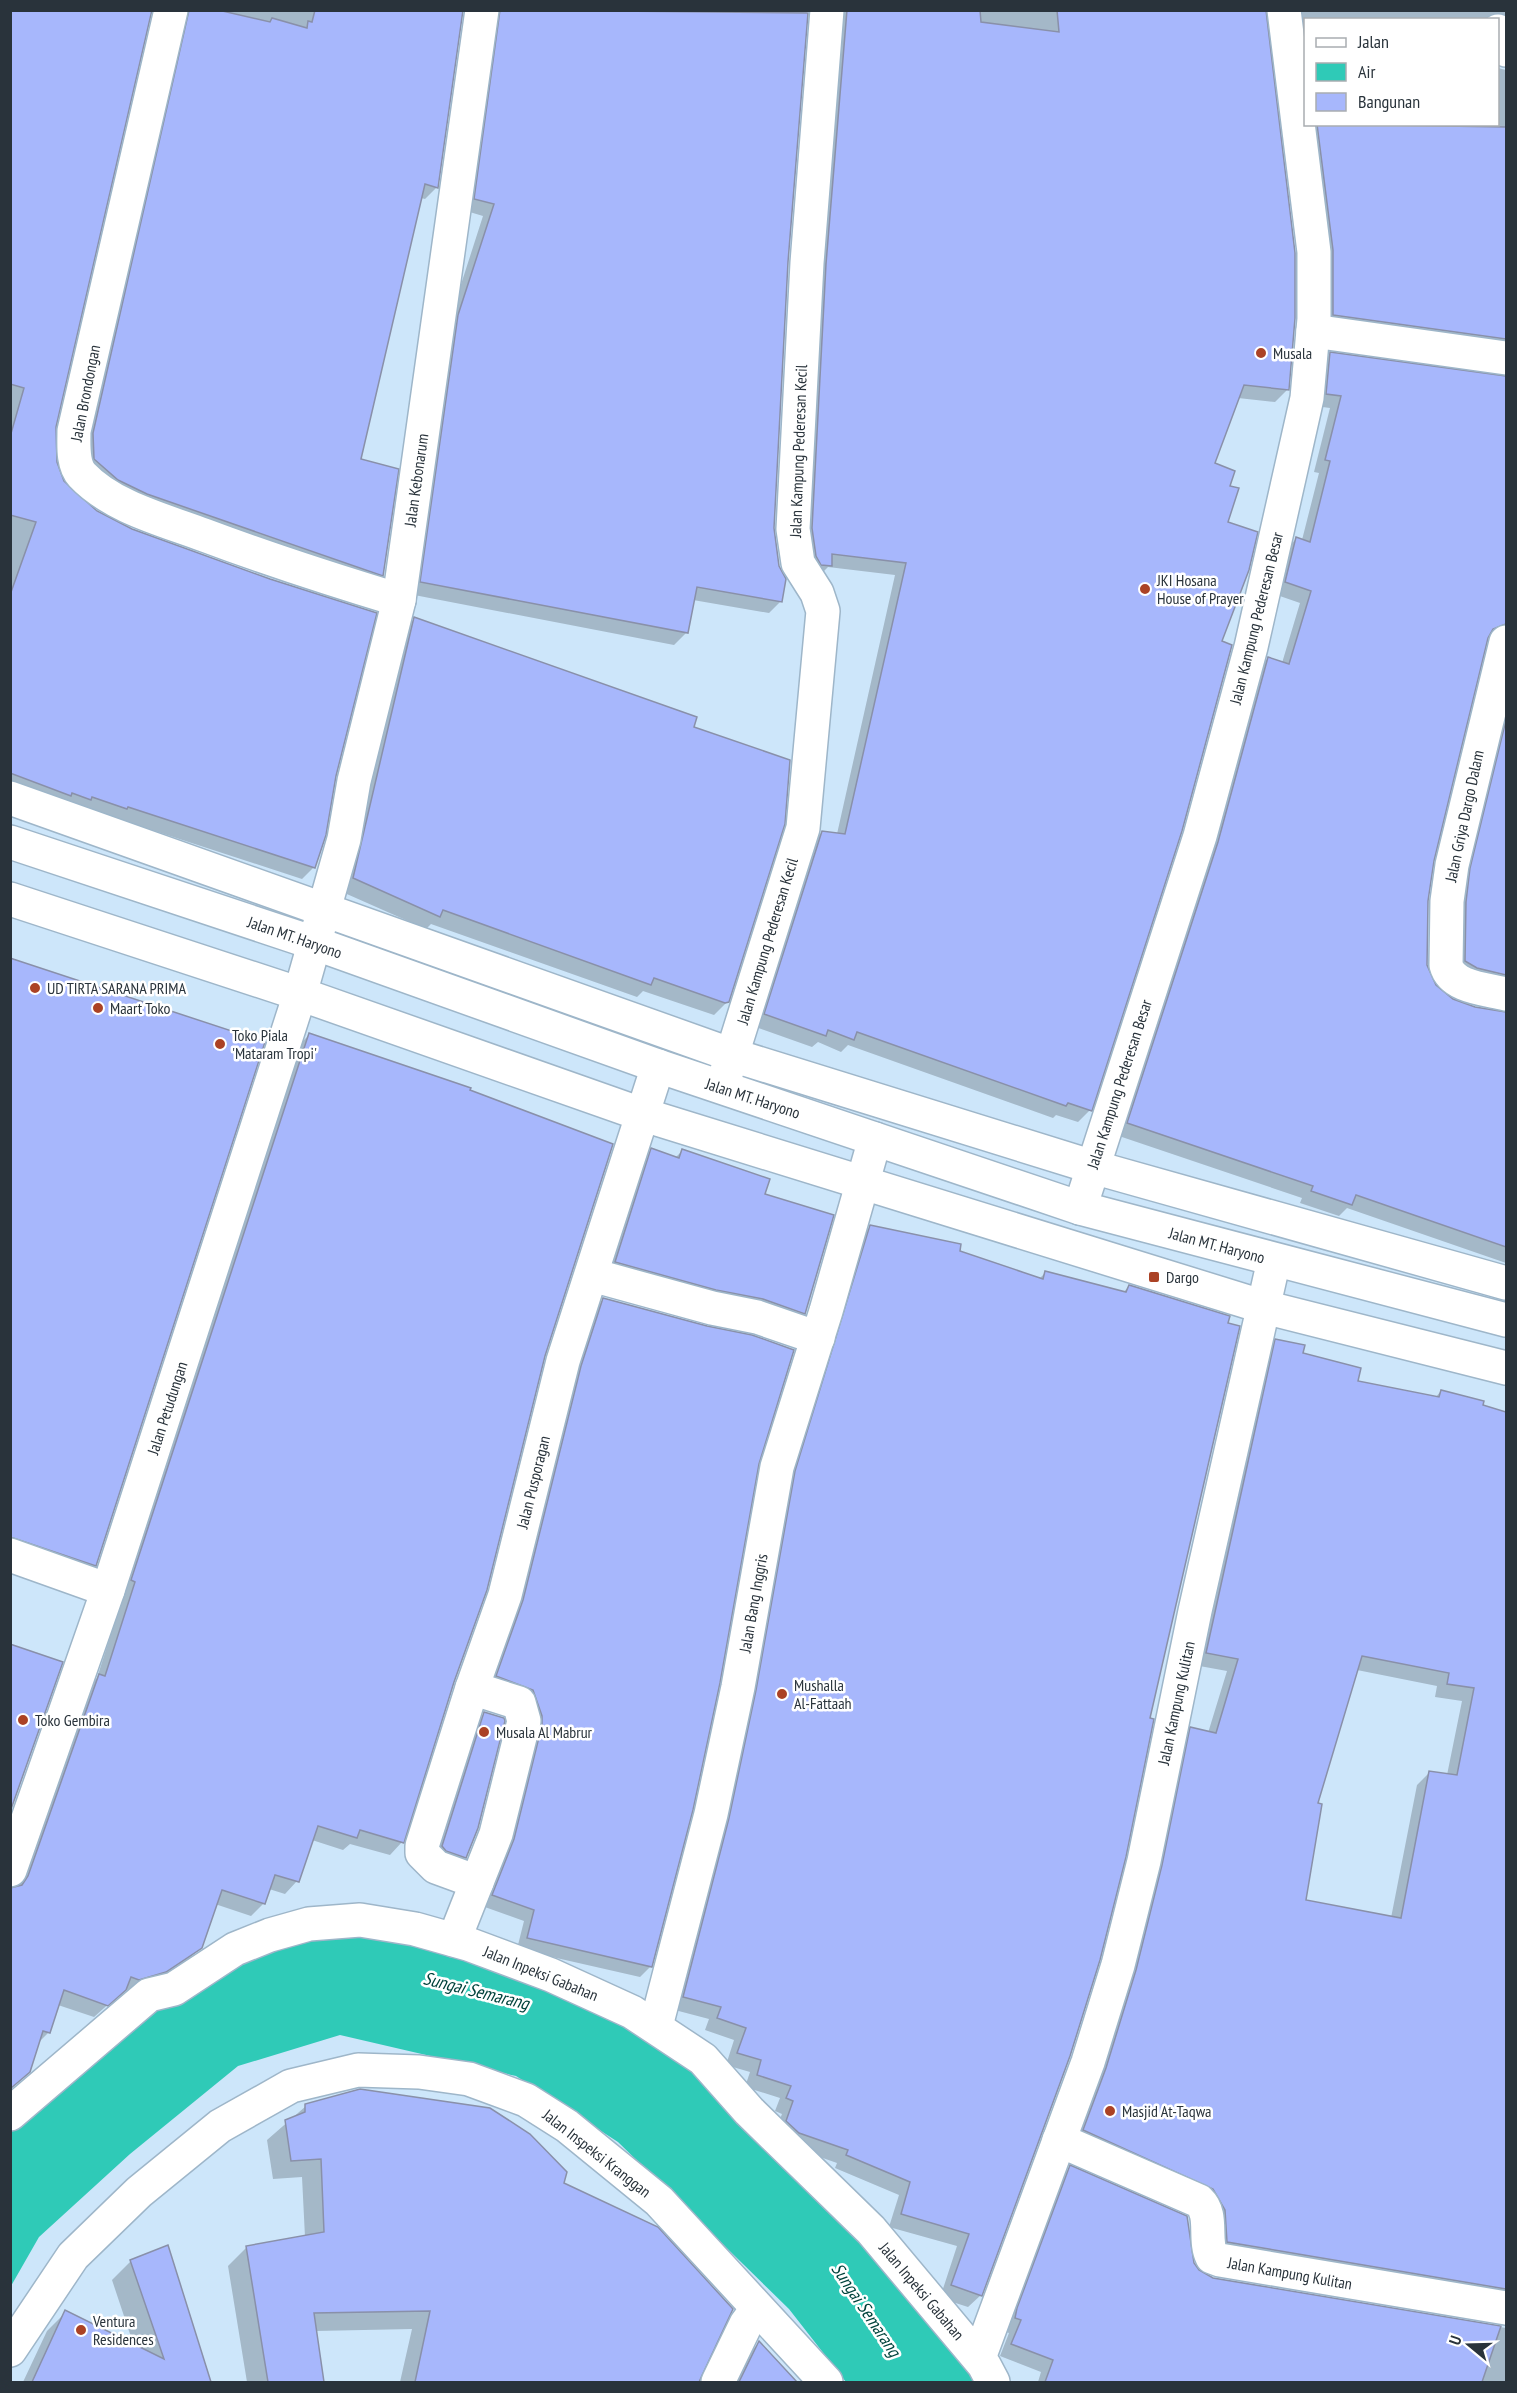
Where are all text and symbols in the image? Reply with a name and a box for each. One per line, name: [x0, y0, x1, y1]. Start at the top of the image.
legend: [1304, 18, 1499, 126]
text: Jalan: [1357, 30, 1389, 53]
text: Air: [1358, 60, 1375, 83]
text: Bangunan: [1358, 90, 1420, 113]
street label: Jalan Brondongan: [66, 343, 104, 444]
place label: Musala: [1273, 343, 1312, 363]
marker: Musala: [1254, 346, 1268, 360]
street label: Jalan Kampung Pederesan Kecil: [785, 364, 811, 539]
street label: Jalan Kebonarum: [399, 432, 432, 529]
street label: Jalan Kampung Pederesan Besar: [1225, 529, 1287, 707]
place label: JKI Hosana House of Prayer: [1156, 570, 1244, 608]
marker: JKI Hosana House of Prayer: [1138, 582, 1152, 596]
street label: Jalan Griya Dargo Dalam: [1440, 748, 1488, 885]
street label: Jalan Kampung Pederesan Kecil: [732, 855, 802, 1028]
street label: Jalan MT. Haryono: [244, 911, 345, 962]
place label: UD TIRTA SARANA PRIMA: [47, 978, 186, 998]
marker: UD TIRTA SARANA PRIMA: [28, 981, 42, 995]
street label: Jalan Kampung Pederesan Besar: [1082, 996, 1156, 1172]
place label: Maart Toko: [110, 998, 171, 1018]
marker: Maart Toko: [91, 1001, 105, 1015]
place label: Toko Piala 'Mataram Tropi': [232, 1025, 317, 1063]
marker: Toko Piala 'Mataram Tropi': [213, 1037, 227, 1051]
street label: Jalan MT. Haryono: [702, 1073, 803, 1123]
street label: Jalan MT. Haryono: [1166, 1222, 1267, 1267]
place label: Dargo: [1166, 1267, 1199, 1287]
marker: Dargo: [1147, 1270, 1161, 1284]
street label: Jalan Petudungan: [142, 1359, 191, 1458]
street label: Jalan Pusporagan: [512, 1434, 554, 1531]
street label: Jalan Bang Inggris: [734, 1552, 772, 1655]
street label: Jalan Kampung Kulitan: [1153, 1639, 1199, 1768]
place label: Mushalla Al-Fattaah: [794, 1675, 852, 1713]
marker: Mushalla Al-Fattaah: [775, 1687, 789, 1701]
place label: Toko Gembira: [35, 1710, 110, 1730]
marker: Toko Gembira: [16, 1713, 30, 1727]
place label: Musala Al Mabrur: [496, 1722, 593, 1742]
marker: Musala Al Mabrur: [477, 1725, 491, 1739]
street label: Jalan Inpeksi Gabahan: [480, 1941, 601, 2005]
water label: Sungai Semarang: [421, 1966, 532, 2015]
place label: Masjid At-Taqwa: [1122, 2101, 1212, 2121]
street label: Jalan Inspeksi Kranggan: [538, 2104, 655, 2201]
marker: Masjid At-Taqwa: [1103, 2104, 1117, 2118]
street label: Jalan Inpeksi Gabahan: [875, 2237, 969, 2344]
street label: Jalan Kampung Kulitan: [1225, 2252, 1354, 2294]
water label: Sungai Semarang: [827, 2259, 907, 2362]
place label: Ventura Residences: [92, 2311, 154, 2349]
north arrow: [1439, 2315, 1499, 2375]
marker: Ventura Residences: [74, 2323, 88, 2337]
text: U: [1444, 2333, 1466, 2347]

